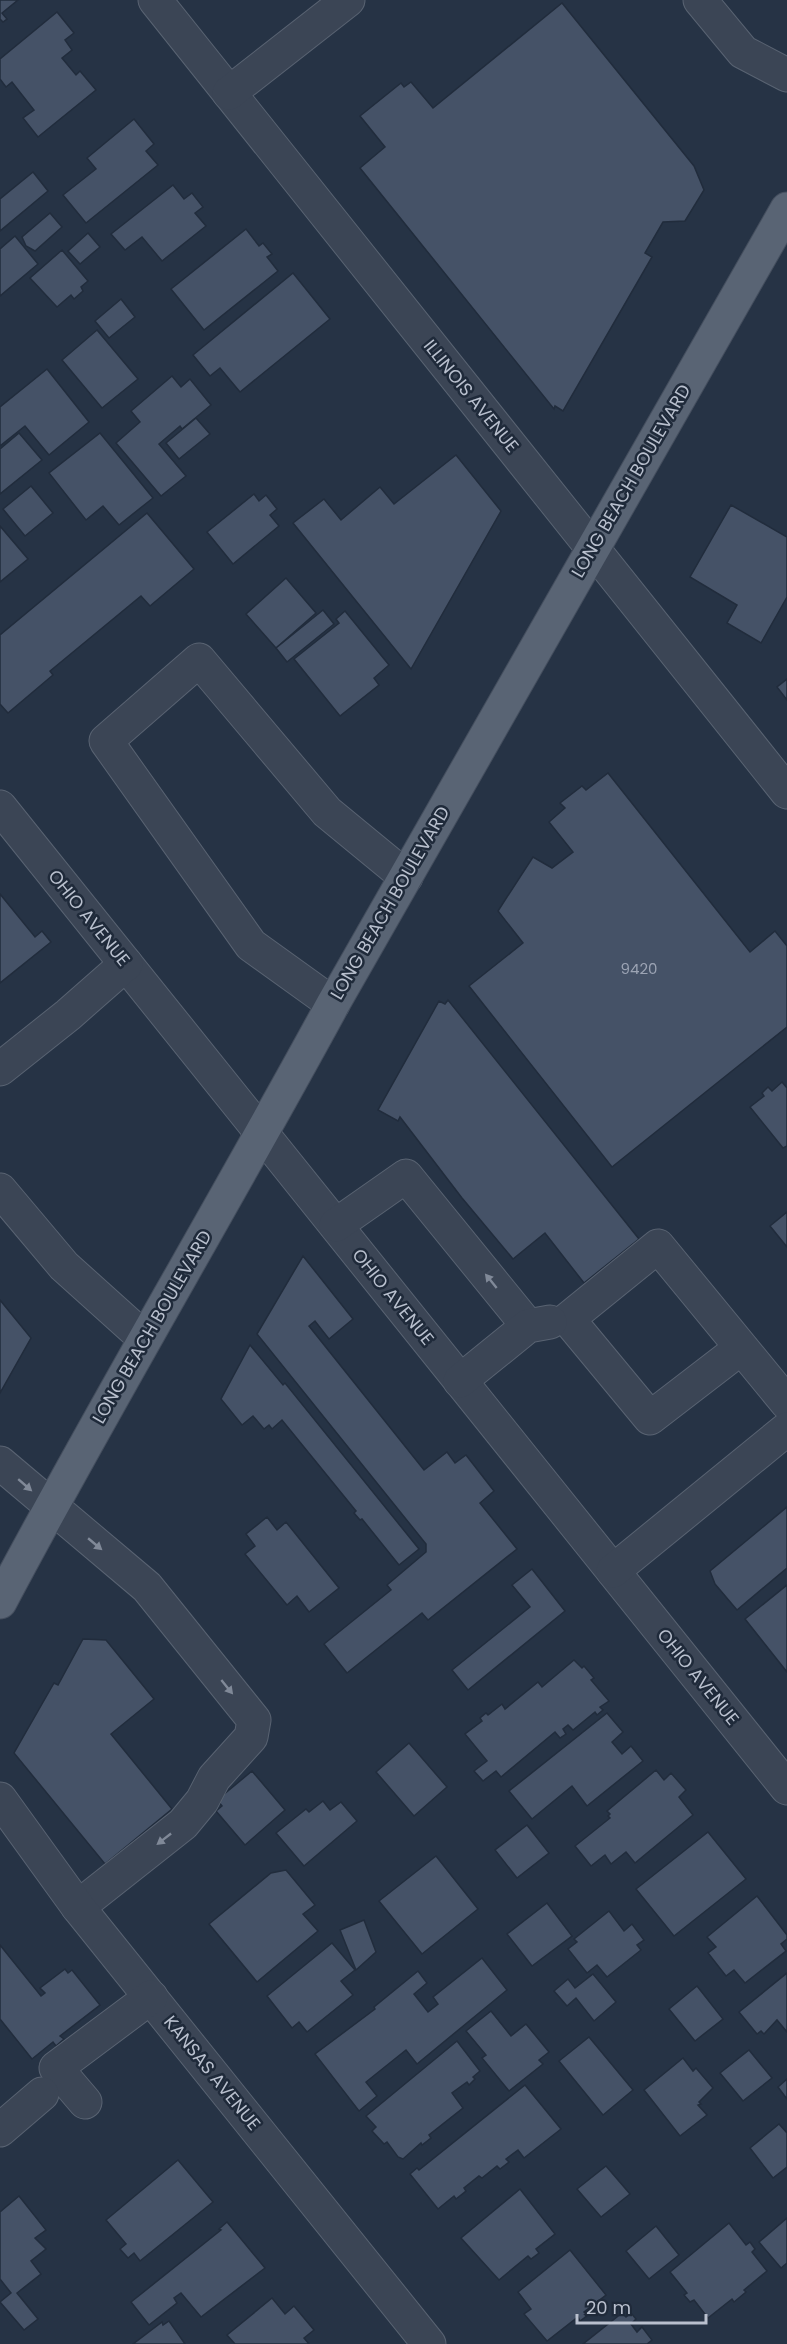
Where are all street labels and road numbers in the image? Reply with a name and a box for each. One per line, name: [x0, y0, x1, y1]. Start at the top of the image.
street label: ILLINOIS AVENUE: [418, 334, 525, 457]
street label: LONG BEACH BOULEVARD: [565, 380, 696, 582]
street label: LONG BEACH BOULEVARD: [324, 802, 455, 1004]
street label: OHIO AVENUE: [43, 864, 136, 971]
street label: LONG BEACH BOULEVARD: [86, 1226, 217, 1428]
street label: OHIO AVENUE: [347, 1243, 440, 1350]
street label: OHIO AVENUE: [652, 1623, 745, 1730]
street label: KANSAS AVENUE: [158, 2010, 267, 2135]

